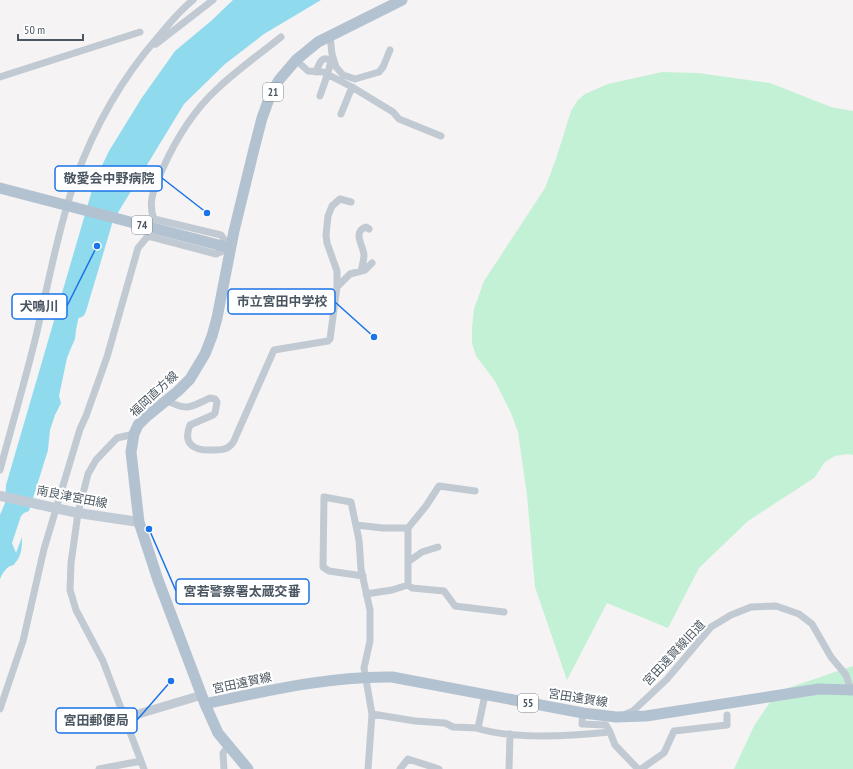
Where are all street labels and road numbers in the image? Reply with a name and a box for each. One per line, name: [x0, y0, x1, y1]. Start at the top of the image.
road number: 21: [263, 83, 283, 101]
road number: 74: [132, 216, 152, 234]
street label: 福岡直方線: [127, 368, 181, 420]
street label: 南良津宮田線: [35, 482, 109, 511]
street label: 宮田遠賀線旧道: [639, 617, 708, 688]
street label: 宮田遠賀線: [211, 669, 273, 696]
street label: 宮田遠賀線: [547, 685, 609, 710]
road number: 55: [518, 694, 538, 712]

